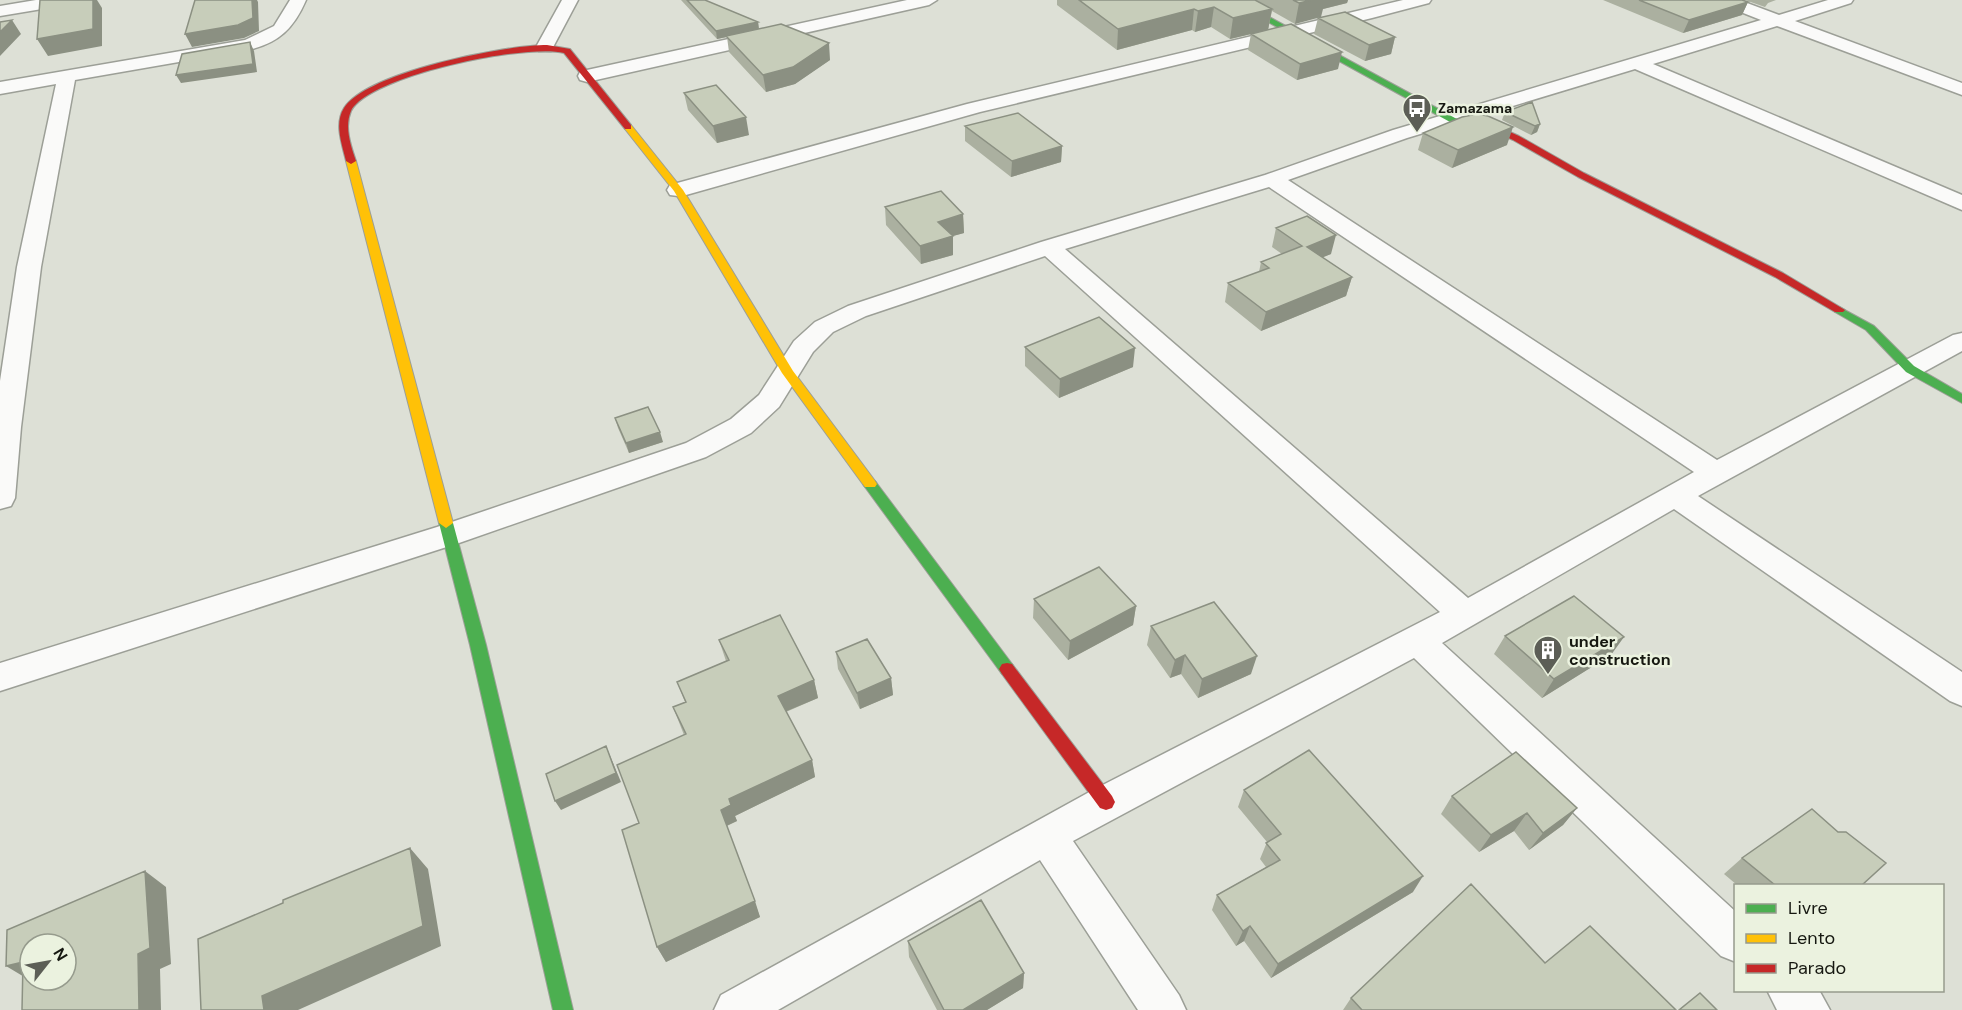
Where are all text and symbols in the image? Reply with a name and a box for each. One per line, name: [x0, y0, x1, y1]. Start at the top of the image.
bus stop icon: Zamazama: [1401, 92, 1433, 134]
place label: Zamazama: [1438, 99, 1512, 117]
place label: under construction: [1569, 631, 1671, 670]
building icon: under construction: [1532, 634, 1564, 676]
legend: [1734, 884, 1944, 992]
text: Livre: [1788, 896, 1828, 920]
text: Lento: [1788, 926, 1835, 950]
north arrow: [18, 932, 78, 992]
text: N: [48, 944, 72, 965]
text: Parado: [1788, 956, 1846, 980]

